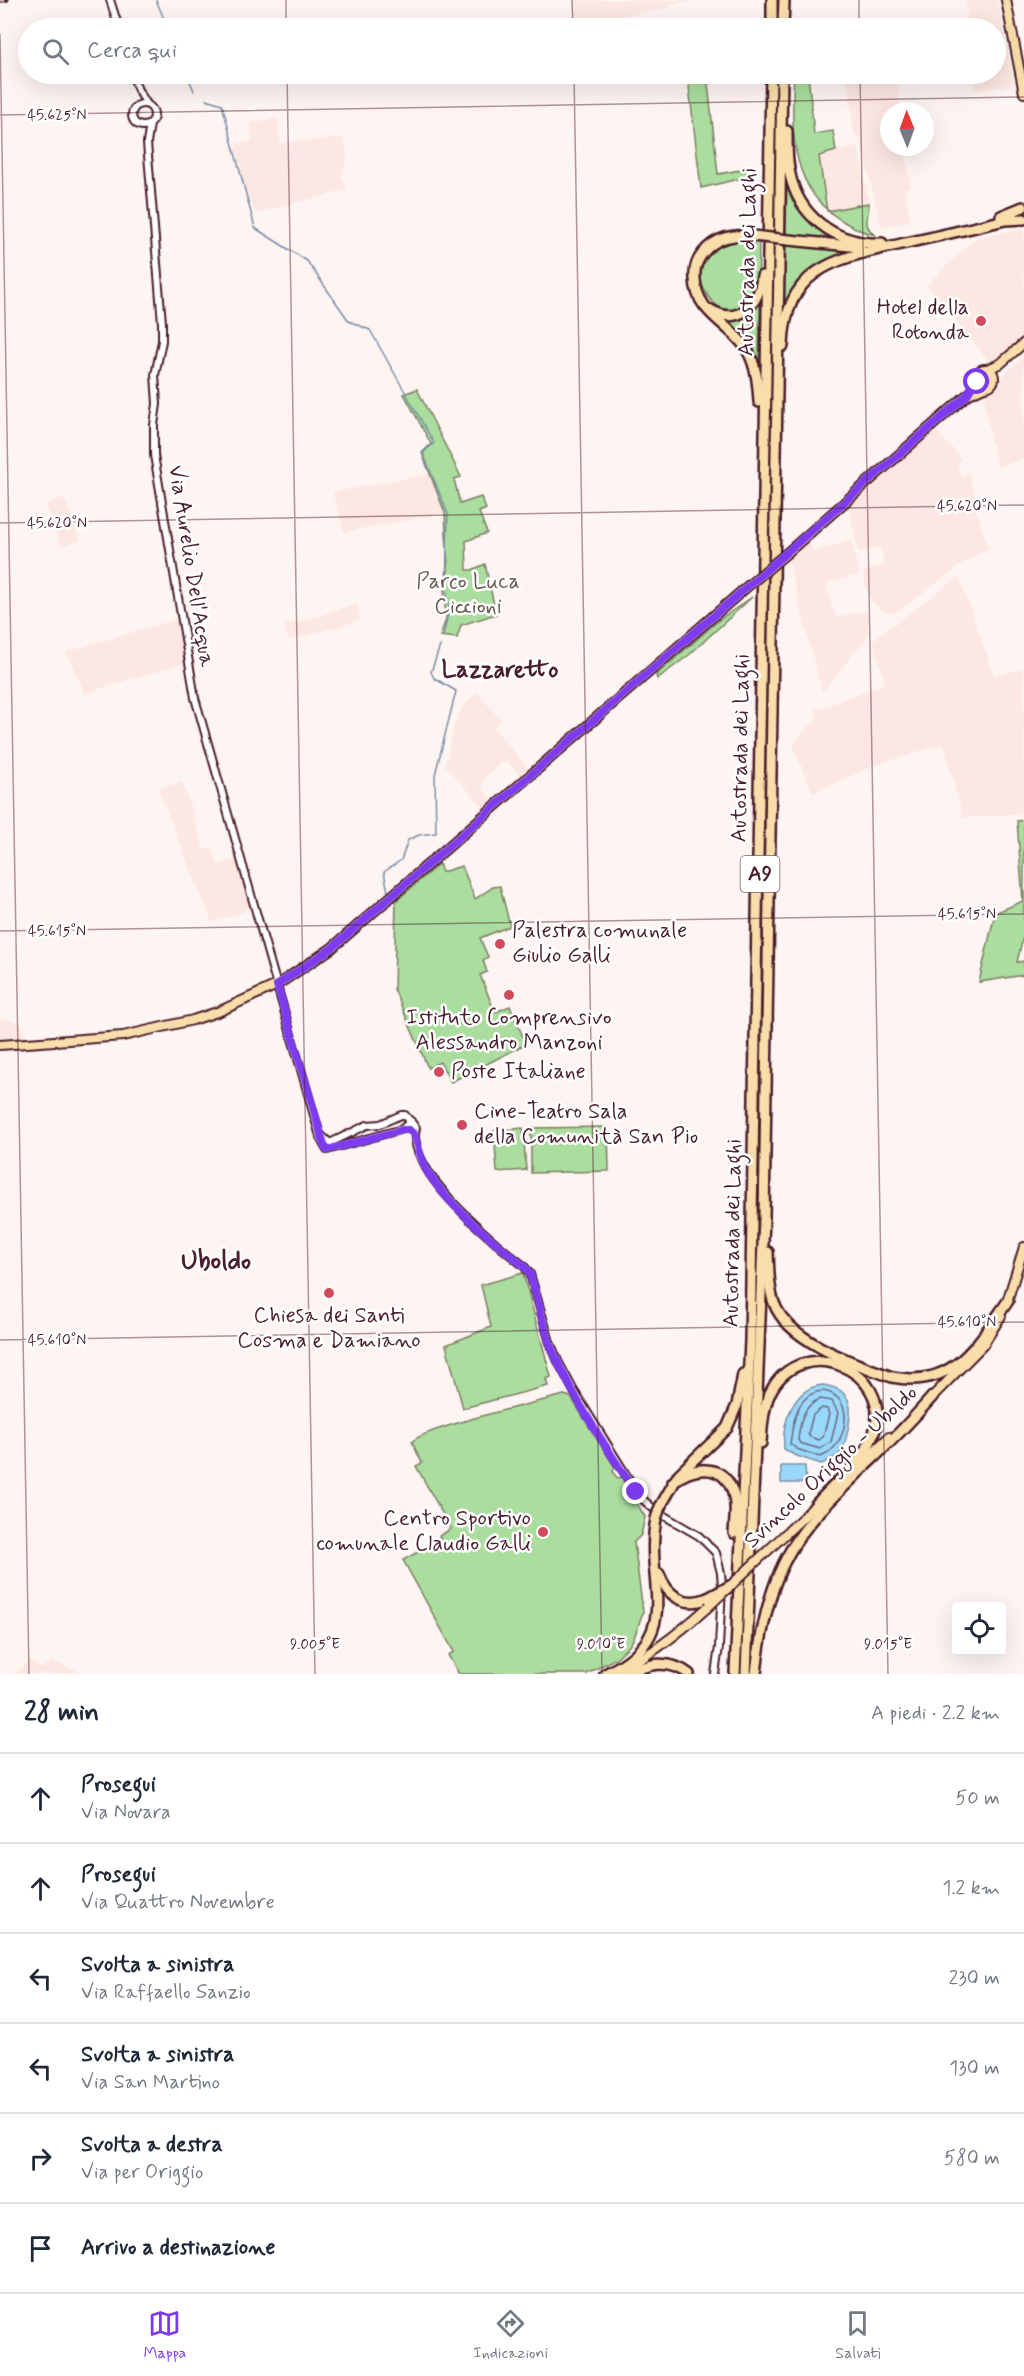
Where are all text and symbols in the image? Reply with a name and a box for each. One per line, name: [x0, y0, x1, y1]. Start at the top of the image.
search box: [18, 18, 1006, 84]
icon: search: [39, 35, 72, 68]
text: Cerca qui: [87, 37, 177, 65]
north arrow: [880, 102, 934, 156]
text: 45.625°N: [27, 106, 87, 126]
street label: Autostrada dei Laghi: [732, 167, 767, 357]
place label: Hotel della Rotonda: [877, 294, 970, 347]
marker: Hotel della Rotonda: [974, 314, 988, 328]
route start: [963, 368, 989, 394]
street label: Via Aurelio Dell'Acqua: [161, 463, 221, 670]
text: 45.620°N: [937, 497, 997, 517]
text: 45.620°N: [27, 514, 87, 534]
park label: Parco Luca Ciccioni: [416, 568, 520, 621]
street label: Autostrada dei Laghi: [725, 653, 760, 843]
district label: Lazzaretto: [442, 655, 558, 686]
road number: A9: [740, 856, 780, 892]
text: 45.615°N: [938, 905, 996, 925]
place label: Palestra comunale Giulio Galli: [512, 917, 687, 970]
text: 45.615°N: [28, 922, 86, 942]
marker: Palestra comunale Giulio Galli: [493, 937, 507, 951]
marker: Istituto Comprensivo Alessandro Manzoni: [502, 988, 516, 1002]
place label: Istituto Comprensivo Alessandro Manzoni: [406, 1004, 612, 1057]
place label: Poste Italiane: [451, 1058, 586, 1086]
marker: Poste Italiane: [432, 1065, 446, 1079]
place label: Cine-Teatro Sala della Comunità San Pio: [474, 1098, 698, 1151]
marker: Cine-Teatro Sala della Comunità San Pio: [455, 1118, 469, 1132]
street label: Autostrada dei Laghi: [717, 1138, 752, 1328]
district label: Uboldo: [181, 1245, 251, 1279]
marker: Chiesa dei Santi Cosma e Damiano: [322, 1286, 336, 1300]
place label: Chiesa dei Santi Cosma e Damiano: [237, 1302, 421, 1355]
text: 45.610°N: [938, 1313, 996, 1333]
text: 45.610°N: [28, 1331, 86, 1351]
street label: Svincolo Origgio - Uboldo: [738, 1379, 926, 1557]
route end: [622, 1478, 648, 1504]
place label: Centro Sportivo comunale Claudio Galli: [316, 1505, 531, 1558]
marker: Centro Sportivo comunale Claudio Galli: [536, 1525, 550, 1539]
map controls: [952, 1602, 1006, 1656]
button: locate: [952, 1602, 1006, 1656]
text: 9.005°E: [290, 1635, 340, 1655]
text: 9.010°E: [577, 1635, 626, 1655]
text: 9.015°E: [864, 1635, 912, 1655]
text: 28 min: [24, 1696, 99, 1730]
text: A piedi · 2.2 km: [871, 1700, 1000, 1727]
text: Prosegui: [81, 1771, 156, 1799]
icon: ahead: [24, 1782, 57, 1815]
text: 50 m: [955, 1785, 1000, 1812]
text: Via Novara: [81, 1799, 171, 1826]
text: Prosegui: [81, 1861, 156, 1889]
icon: ahead: [24, 1872, 57, 1905]
text: 1.2 km: [943, 1875, 1000, 1902]
text: Via Quattro Novembre: [81, 1889, 275, 1916]
text: Svolta a sinistra: [81, 1951, 235, 1979]
icon: left: [24, 1962, 57, 1995]
text: 230 m: [948, 1965, 1000, 1992]
text: Via Raffaello Sanzio: [81, 1979, 251, 2006]
text: Svolta a sinistra: [81, 2041, 235, 2069]
icon: left: [24, 2052, 57, 2085]
text: 130 m: [949, 2055, 1000, 2082]
text: Via San Martino: [81, 2069, 220, 2096]
text: Svolta a destra: [81, 2131, 223, 2159]
icon: right: [24, 2142, 57, 2175]
text: 580 m: [944, 2145, 1000, 2172]
text: Via per Origgio: [81, 2159, 204, 2186]
icon: arrive: [24, 2232, 57, 2265]
text: Arrivo a destinazione: [81, 2234, 275, 2262]
tab: Mappa: [144, 2307, 186, 2364]
tab: Indicazioni: [473, 2307, 548, 2364]
tab: Salvati: [835, 2307, 880, 2364]

